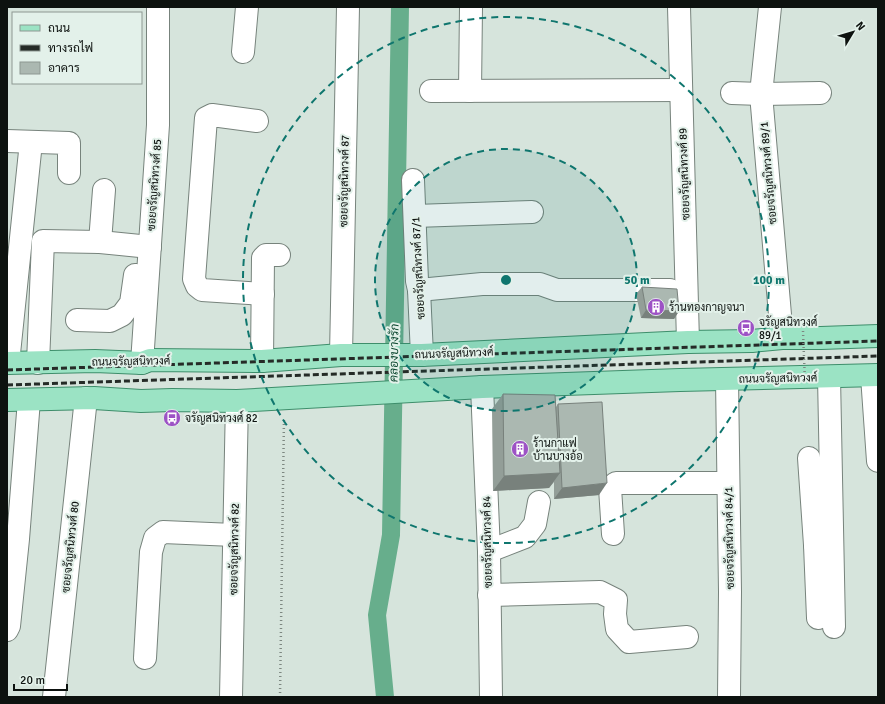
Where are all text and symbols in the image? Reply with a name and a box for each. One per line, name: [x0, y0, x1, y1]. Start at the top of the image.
legend: [12, 12, 142, 84]
north arrow: [833, 12, 873, 52]
text: N: [853, 19, 868, 33]
text: ถนน: [48, 21, 71, 36]
text: ทางรถไฟ: [48, 40, 93, 56]
text: อาคาร: [48, 61, 80, 76]
street label: ซอยจรัญสนิทวงศ์ 89/1: [756, 121, 779, 225]
street label: ซอยจรัญสนิทวงศ์ 89: [674, 128, 693, 220]
street label: ซอยจรัญสนิทวงศ์ 87: [335, 135, 352, 227]
street label: ซอยจรัญสนิทวงศ์ 85: [143, 138, 164, 232]
street label: ซอยจรัญสนิทวงศ์ 87/1: [407, 216, 428, 320]
centre of rings: [499, 273, 513, 287]
text: 50 m: [624, 273, 650, 288]
text: 100 m: [753, 273, 785, 288]
building icon: ร้านทองกาญจนา: [646, 297, 666, 317]
place label: ร้านทองกาญจนา: [669, 300, 745, 314]
place label: จรัญสนิทวงศ์ 89/1: [759, 314, 817, 342]
bus stop icon: จรัญสนิทวงศ์ 89/1: [736, 318, 756, 338]
water label: คลองบางรัก: [386, 324, 403, 382]
street label: ถนนจรัญสนิทวงศ์: [414, 344, 494, 361]
street label: ถนนจรัญสนิทวงศ์: [91, 352, 171, 369]
street label: ถนนจรัญสนิทวงศ์: [738, 369, 818, 386]
bus stop icon: จรัญสนิทวงศ์ 82: [162, 408, 182, 428]
place label: จรัญสนิทวงศ์ 82: [185, 410, 258, 425]
place label: ร้านกาแฟ บ้านบางอ้อ: [533, 436, 583, 463]
building icon: ร้านกาแฟ บ้านบางอ้อ: [510, 439, 530, 459]
street label: ซอยจรัญสนิทวงศ์ 84/1: [720, 486, 737, 590]
street label: ซอยจรัญสนิทวงศ์ 84: [478, 496, 495, 588]
street label: ซอยจรัญสนิทวงศ์ 80: [57, 500, 82, 594]
street label: ซอยจรัญสนิทวงศ์ 82: [225, 503, 242, 595]
scale bar: [14, 666, 67, 692]
text: 20 m: [20, 673, 45, 688]

